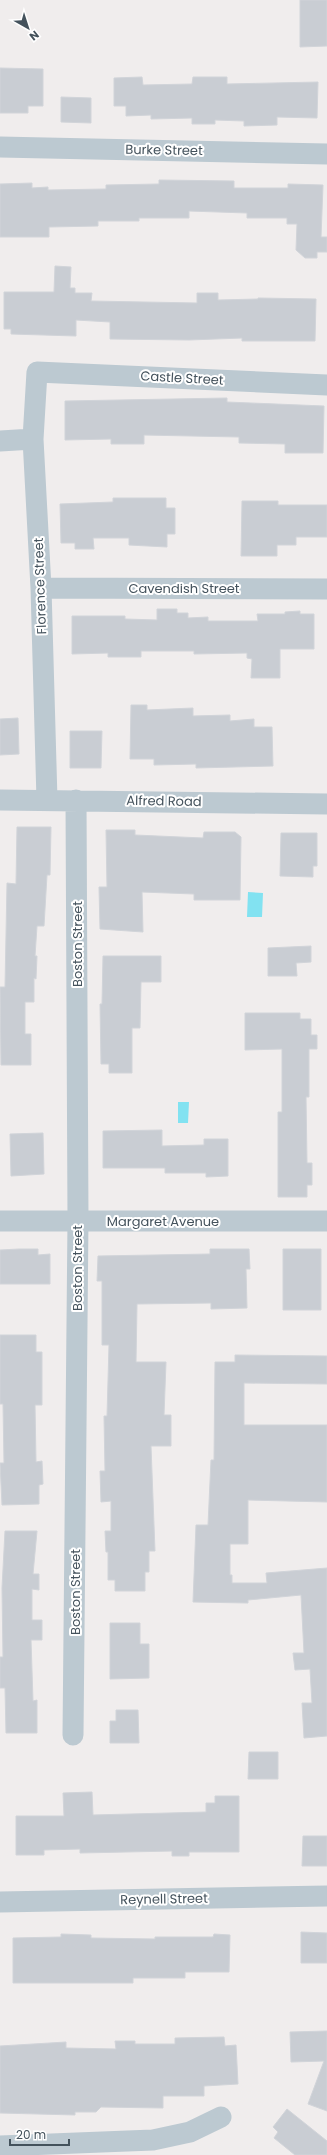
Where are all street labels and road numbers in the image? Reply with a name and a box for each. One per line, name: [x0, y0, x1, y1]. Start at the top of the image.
street label: Burke Street: [125, 140, 203, 160]
street label: Castle Street: [140, 366, 224, 390]
street label: Florence Street: [29, 537, 51, 635]
street label: Cavendish Street: [128, 579, 240, 598]
street label: Alfred Road: [126, 791, 202, 811]
street label: Boston Street: [68, 901, 87, 987]
street label: Margaret Avenue: [107, 1212, 219, 1231]
street label: Boston Street: [68, 1225, 87, 1311]
street label: Boston Street: [66, 1549, 85, 1635]
street label: Reynell Street: [120, 1889, 208, 1909]

